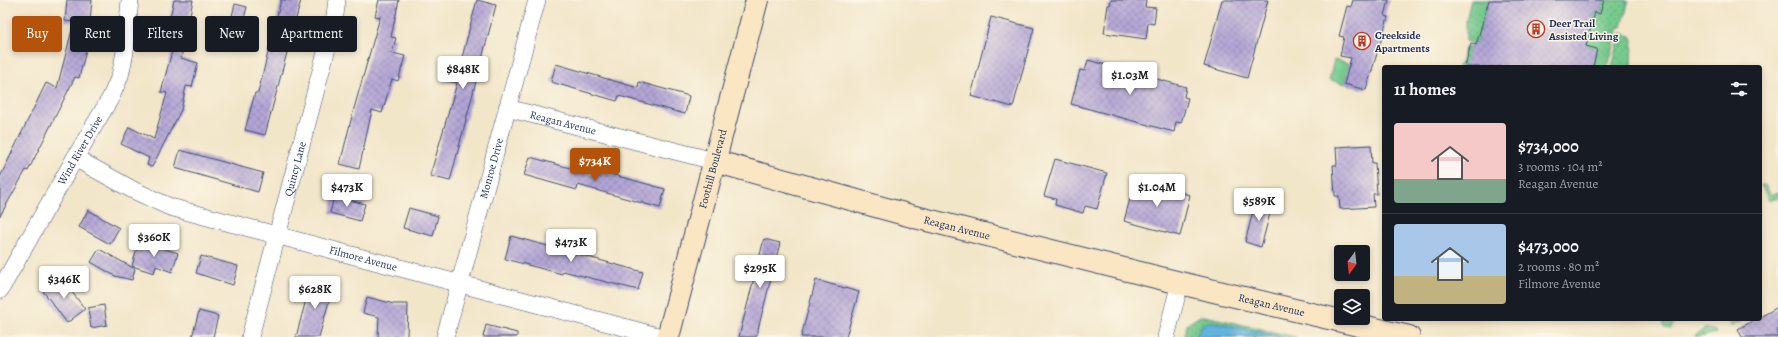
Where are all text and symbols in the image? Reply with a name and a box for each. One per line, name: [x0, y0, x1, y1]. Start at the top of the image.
chip: Buy: [12, 16, 62, 52]
chip: Rent: [70, 16, 125, 52]
chip: Filters: [133, 16, 197, 52]
chip: New: [205, 16, 259, 52]
chip: Apartment: [267, 16, 357, 52]
place label: Deer Trail Assisted Living: [1548, 16, 1619, 44]
building icon: Deer Trail Assisted Living: [1526, 19, 1546, 39]
place label: Creekside Apartments: [1374, 28, 1430, 56]
building icon: Creekside Apartments: [1352, 31, 1372, 51]
pin: $848K: [435, 56, 491, 90]
text: $848K: [446, 60, 480, 77]
pin: $1.03M: [1097, 62, 1163, 96]
text: $1.03M: [1111, 66, 1149, 83]
text: 11 homes: [1394, 78, 1456, 101]
icon: filters: [1728, 78, 1750, 100]
street label: Reagan Avenue: [528, 107, 598, 138]
street label: Wind River Drive: [53, 113, 106, 188]
street label: Foothill Boulevard: [695, 127, 730, 210]
text: $734,000: [1518, 135, 1579, 158]
street label: Monroe Drive: [476, 136, 507, 200]
icon: home: [1426, 139, 1474, 187]
street label: Quincy Lane: [280, 140, 309, 198]
pin: $734K: [567, 148, 623, 182]
text: $734K: [579, 152, 611, 169]
text: 3 rooms · 104 m²: [1518, 158, 1602, 175]
pin: $473K: [319, 174, 375, 208]
pin: $1.04M: [1124, 174, 1190, 208]
text: Reagan Avenue: [1518, 175, 1598, 192]
text: $473K: [331, 178, 363, 195]
text: $1.04M: [1138, 178, 1176, 195]
pin: $589K: [1231, 188, 1287, 222]
text: $589K: [1243, 192, 1275, 209]
street label: Reagan Avenue: [922, 212, 992, 243]
pin: $360K: [126, 224, 182, 258]
text: $360K: [138, 228, 170, 245]
pin: $473K: [543, 229, 599, 263]
text: $473K: [555, 233, 587, 250]
text: $473,000: [1518, 235, 1579, 258]
icon: home: [1426, 240, 1474, 288]
street label: Filmore Avenue: [328, 242, 399, 274]
north arrow: [1334, 245, 1370, 281]
map controls: [1334, 245, 1370, 325]
pin: $295K: [732, 255, 788, 289]
text: 2 rooms · 80 m²: [1518, 258, 1599, 275]
text: $295K: [744, 259, 776, 276]
pin: $346K: [36, 266, 92, 300]
text: $346K: [48, 270, 80, 287]
text: Filmore Avenue: [1518, 275, 1601, 292]
pin: $628K: [287, 276, 343, 310]
text: $628K: [298, 280, 332, 297]
button: layers: [1334, 289, 1370, 325]
street label: Reagan Avenue: [1237, 290, 1307, 320]

